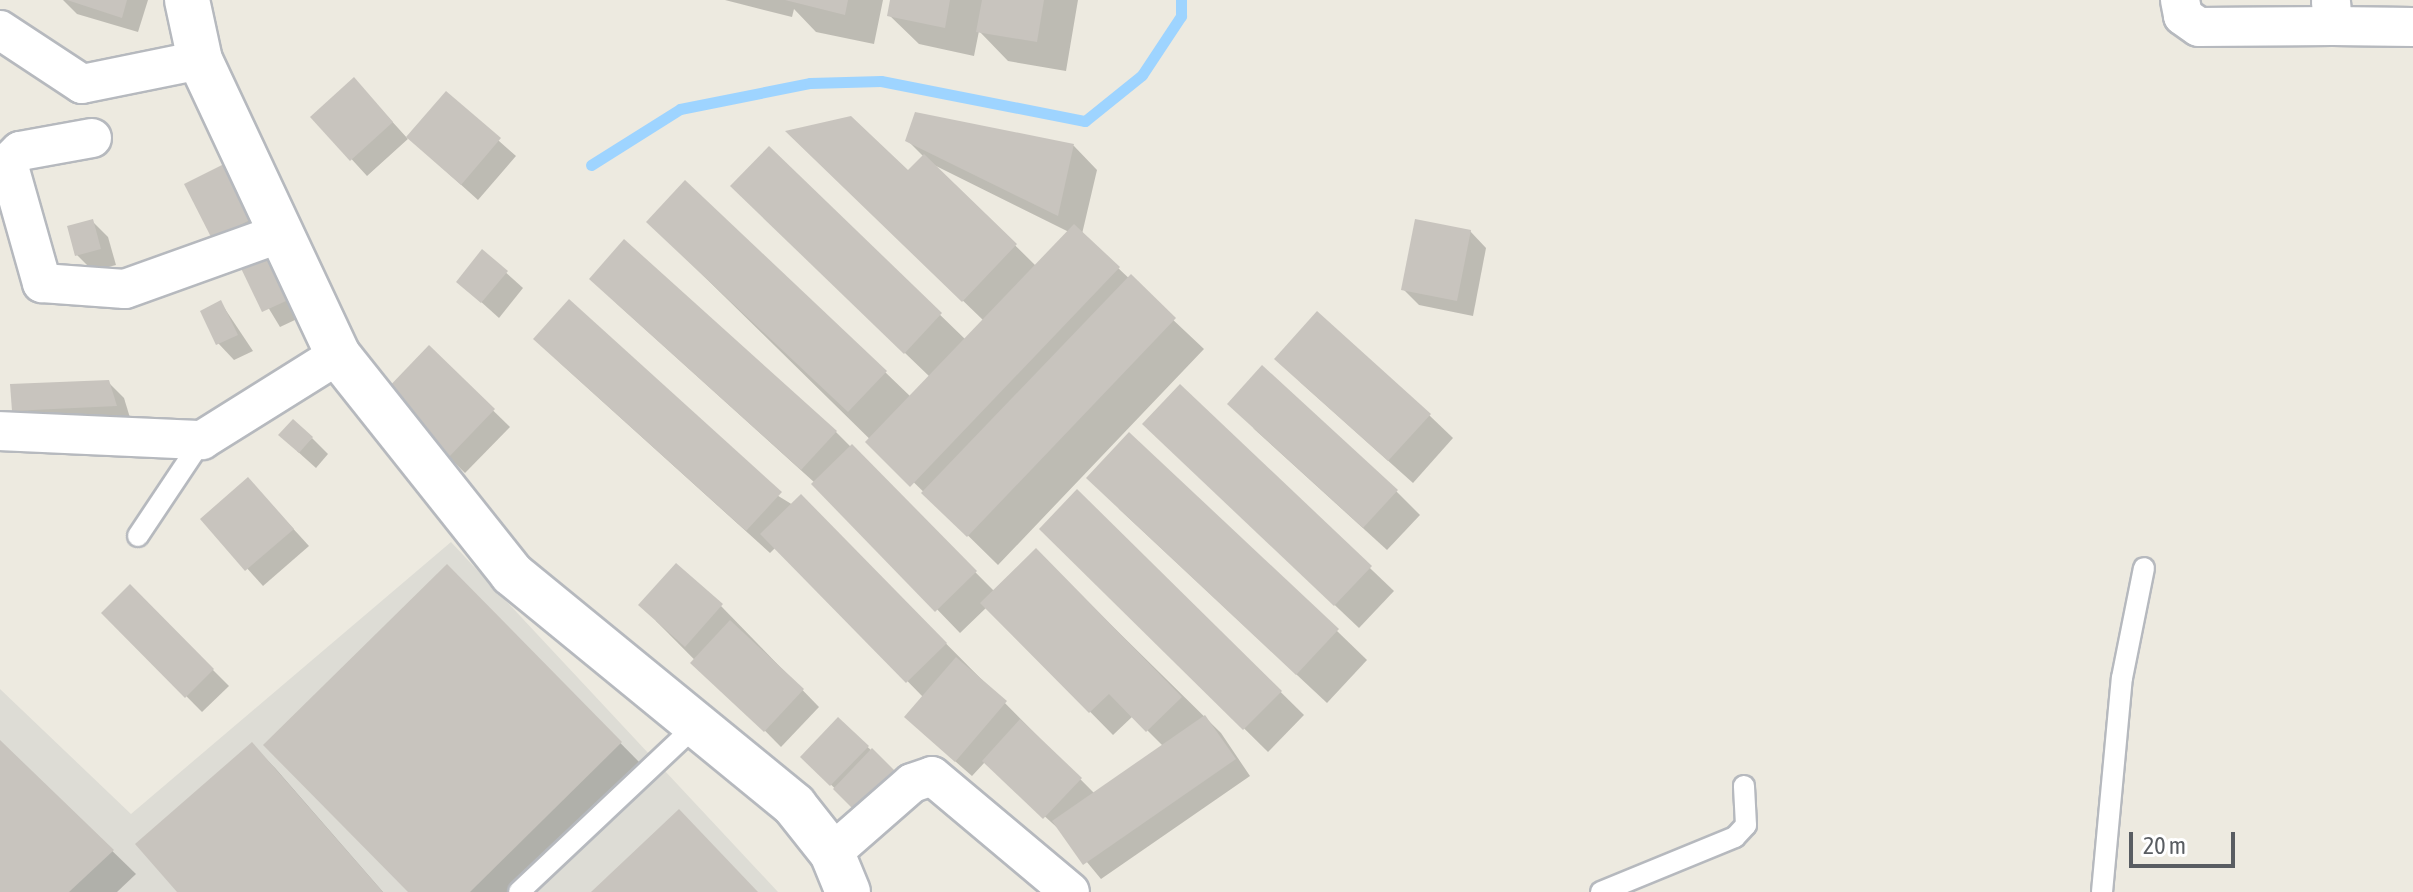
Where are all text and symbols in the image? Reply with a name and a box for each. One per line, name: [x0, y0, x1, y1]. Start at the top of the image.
scale bar: [2133, 816, 2239, 866]
text: 20 m: [2143, 832, 2186, 859]

